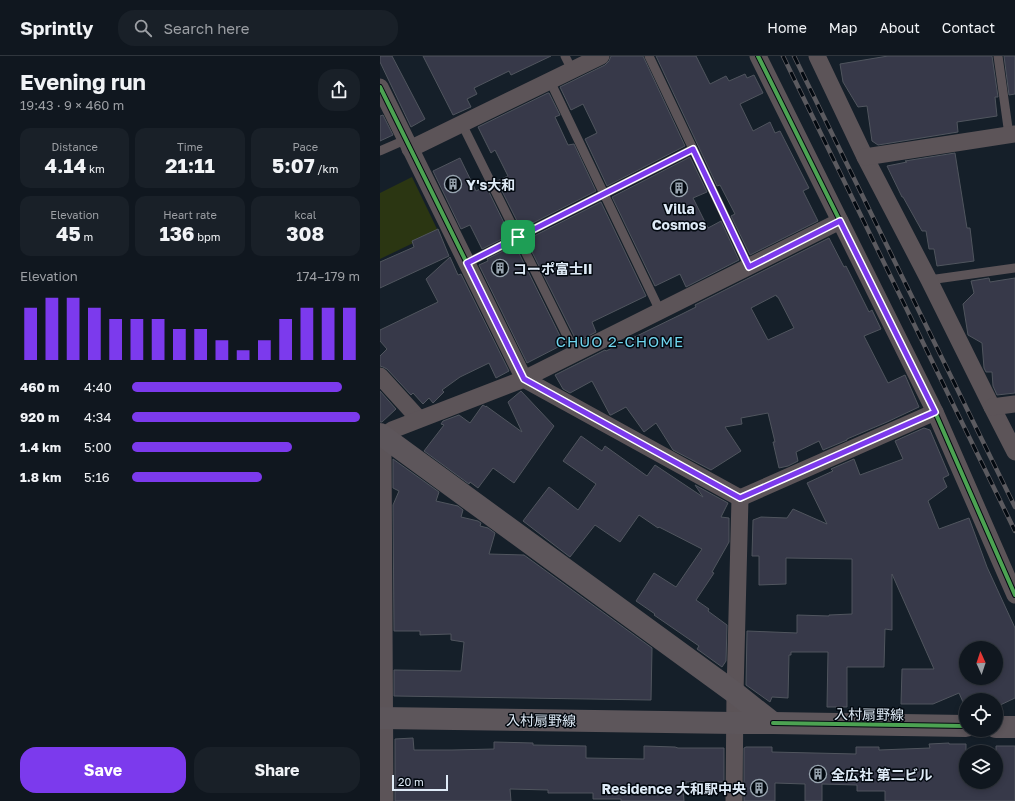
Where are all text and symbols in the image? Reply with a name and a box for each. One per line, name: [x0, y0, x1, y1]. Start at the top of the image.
search box: [118, 10, 398, 46]
text: Sprintly: [20, 16, 94, 39]
icon: search: [132, 17, 154, 39]
text: Search here: [164, 19, 249, 37]
text: Home: [767, 19, 807, 36]
text: Map: [829, 19, 857, 36]
text: About: [879, 19, 920, 36]
text: Contact: [942, 19, 995, 36]
text: Evening run: [20, 68, 146, 95]
button: share: [318, 69, 360, 111]
text: 19:43 · 9 × 460 m: [20, 97, 124, 113]
text: Distance: [52, 140, 98, 153]
text: Time: [177, 140, 203, 153]
text: Pace: [292, 140, 318, 153]
text: 4.14: [44, 153, 86, 177]
text: 21:11: [165, 153, 215, 177]
text: 5:07: [272, 153, 315, 177]
text: km: [86, 162, 105, 175]
text: /km: [315, 162, 339, 175]
building icon: Y's大和: [443, 174, 463, 194]
place label: Y's大和: [466, 176, 515, 193]
building icon: Villa Cosmos: [669, 178, 689, 198]
place label: Villa Cosmos: [652, 200, 706, 233]
text: Elevation: [50, 208, 99, 221]
text: Heart rate: [163, 208, 217, 221]
text: kcal: [294, 208, 316, 221]
pin: [501, 220, 535, 254]
text: 45: [56, 221, 81, 245]
text: 136: [159, 221, 195, 245]
text: 308: [286, 221, 324, 245]
icon: arrive: [507, 226, 529, 248]
text: m: [81, 230, 93, 243]
text: bpm: [195, 230, 221, 243]
building icon: コーポ富士II: [490, 258, 510, 278]
place label: コーポ富士II: [513, 260, 593, 277]
text: Elevation: [20, 268, 78, 284]
text: 174–179 m: [296, 268, 360, 284]
district label: CHUO 2-CHOME: [556, 332, 684, 350]
text: 460 m: [20, 379, 59, 395]
text: 4:40: [84, 379, 112, 395]
text: 920 m: [20, 409, 59, 425]
text: 4:34: [84, 409, 111, 425]
text: 1.4 km: [20, 439, 61, 455]
text: 5:00: [84, 439, 112, 455]
text: 1.8 km: [20, 469, 61, 485]
text: 5:16: [84, 469, 110, 485]
north arrow: [959, 641, 1003, 685]
map controls: [959, 641, 1003, 789]
button: locate: [959, 693, 1003, 737]
street label: 入村扇野線: [834, 705, 904, 723]
street label: 入村扇野線: [506, 711, 576, 729]
button: layers: [959, 745, 1003, 789]
button: Save: [20, 747, 186, 793]
button: Share: [194, 747, 360, 793]
building icon: 全広社 第二ビル: [808, 764, 828, 784]
place label: 全広社 第二ビル: [831, 766, 933, 783]
scale bar: [392, 773, 448, 792]
text: 20 m: [398, 775, 424, 788]
building icon: Residence 大和駅中央: [749, 778, 769, 798]
place label: Residence 大和駅中央: [601, 780, 746, 797]

